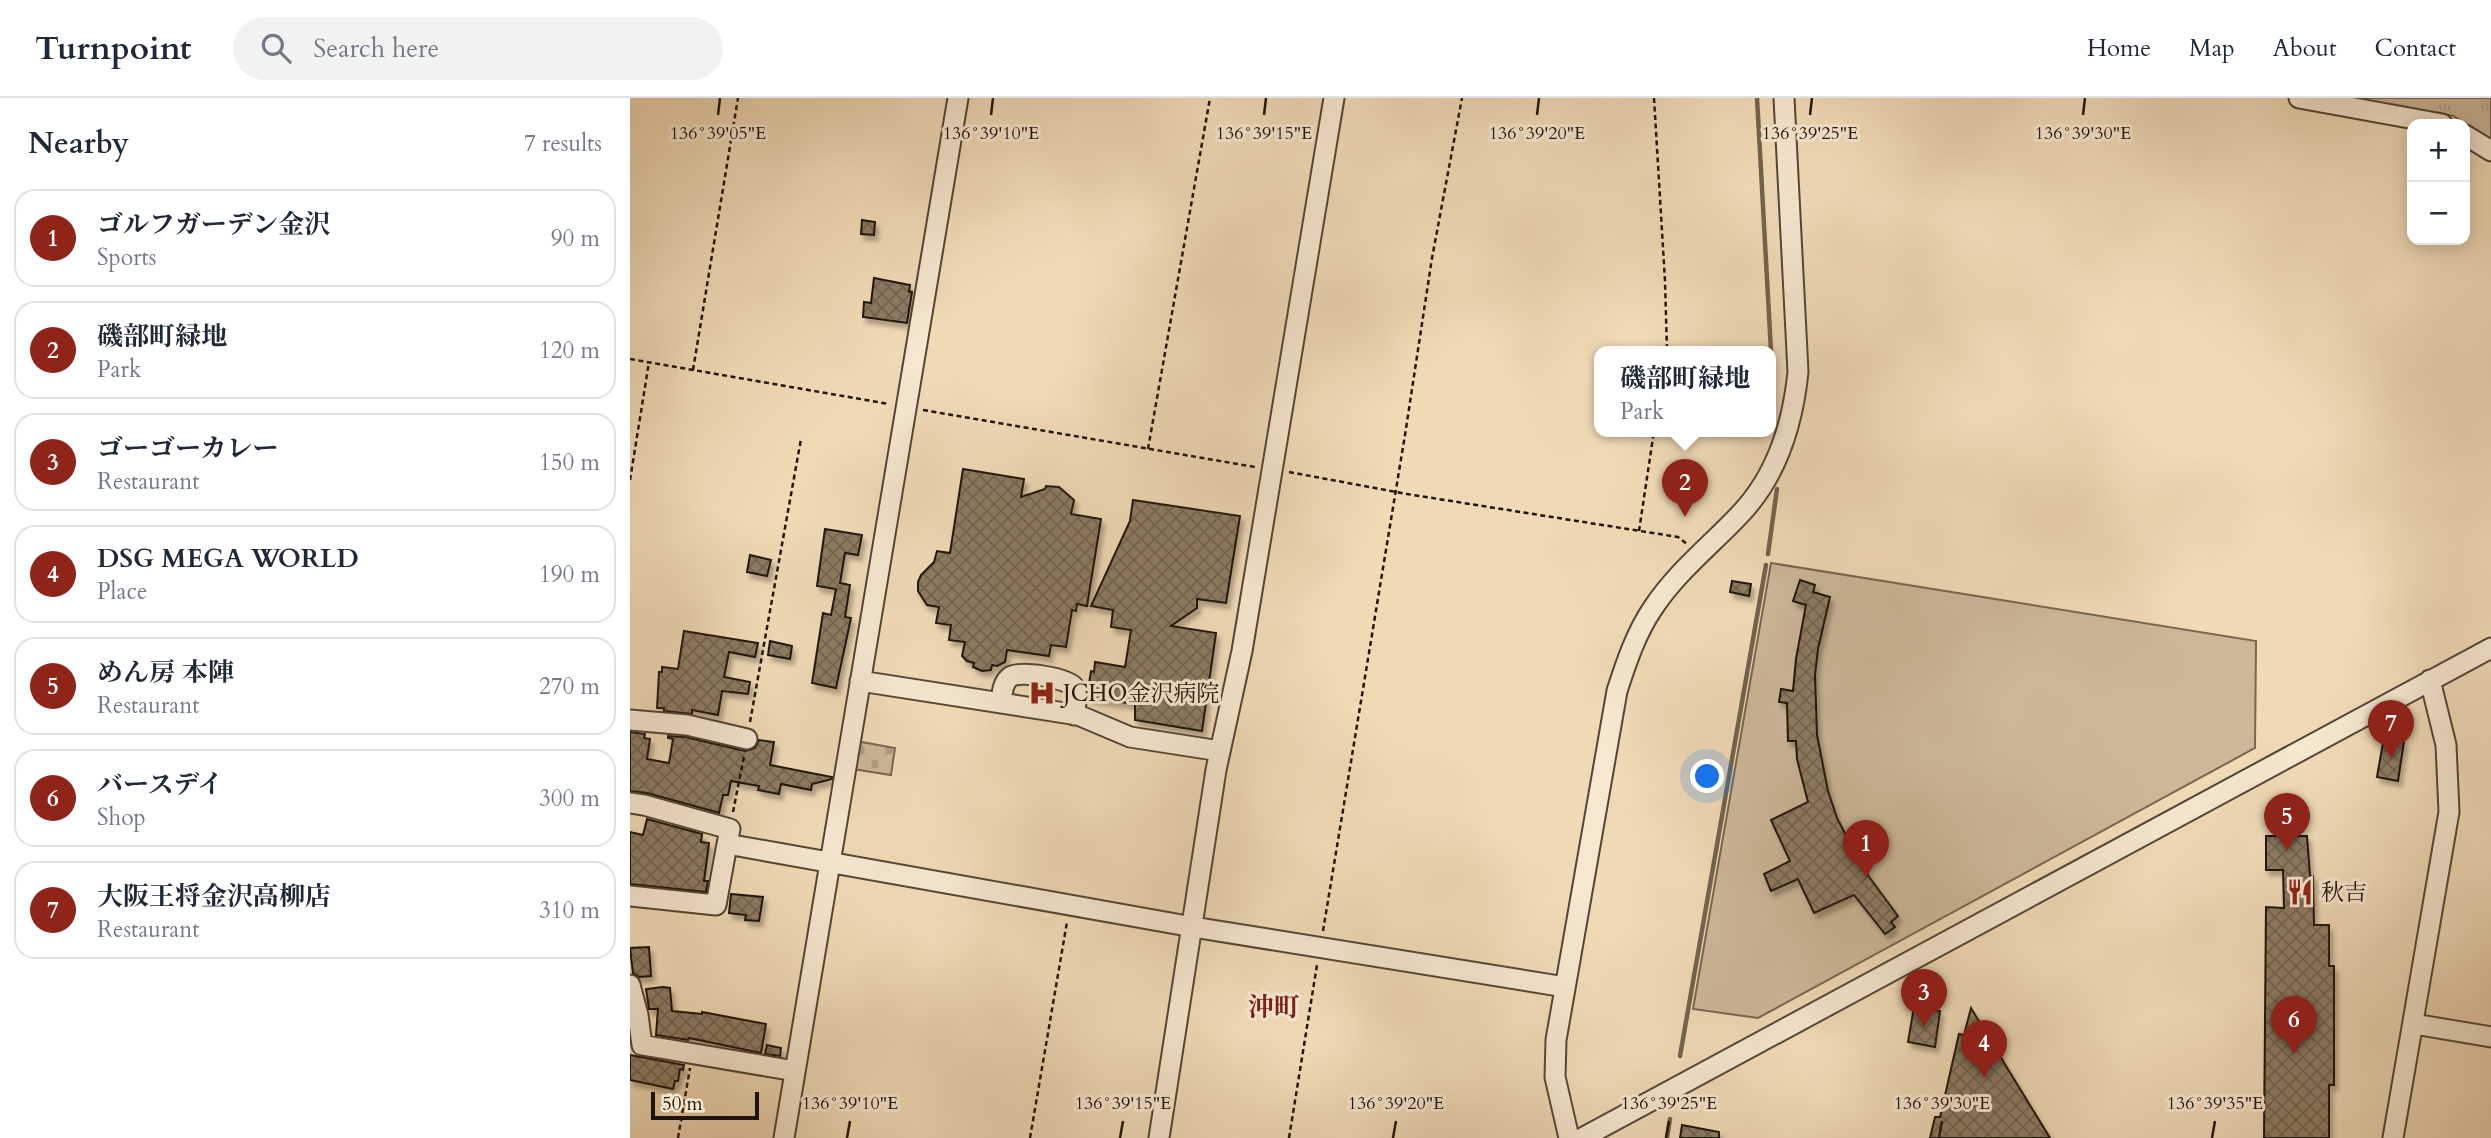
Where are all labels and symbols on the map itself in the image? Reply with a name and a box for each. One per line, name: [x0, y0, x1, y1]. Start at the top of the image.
text: 136°39'05"E: [670, 121, 766, 146]
text: 136°39'10"E: [943, 121, 1039, 146]
text: 136°39'15"E: [1216, 121, 1312, 146]
text: 136°39'20"E: [1489, 121, 1585, 146]
text: 136°39'25"E: [1762, 121, 1858, 146]
text: 136°39'30"E: [2035, 121, 2131, 146]
pin: 2: [1662, 459, 1708, 517]
hospital icon: JCHO金沢病院: [1027, 678, 1057, 708]
place label: JCHO金沢病院: [1060, 678, 1219, 709]
pin: 7: [2368, 700, 2414, 758]
your location: [1690, 759, 1724, 793]
pin: 5: [2264, 793, 2310, 851]
pin: 1: [1843, 820, 1889, 878]
restaurant icon: 秋吉: [2285, 877, 2315, 907]
place label: 秋吉: [2321, 877, 2367, 908]
pin: 3: [1901, 969, 1947, 1027]
district label: 沖町: [1248, 990, 1300, 1025]
pin: 6: [2271, 996, 2317, 1054]
pin: 4: [1961, 1020, 2007, 1078]
scale bar: [651, 1089, 760, 1121]
text: 136°39'10"E: [802, 1091, 898, 1116]
text: 136°39'15"E: [1075, 1091, 1171, 1116]
text: 136°39'20"E: [1348, 1091, 1444, 1116]
text: 136°39'25"E: [1621, 1091, 1717, 1116]
text: 136°39'30"E: [1894, 1091, 1990, 1116]
text: 136°39'35"E: [2167, 1091, 2263, 1116]

